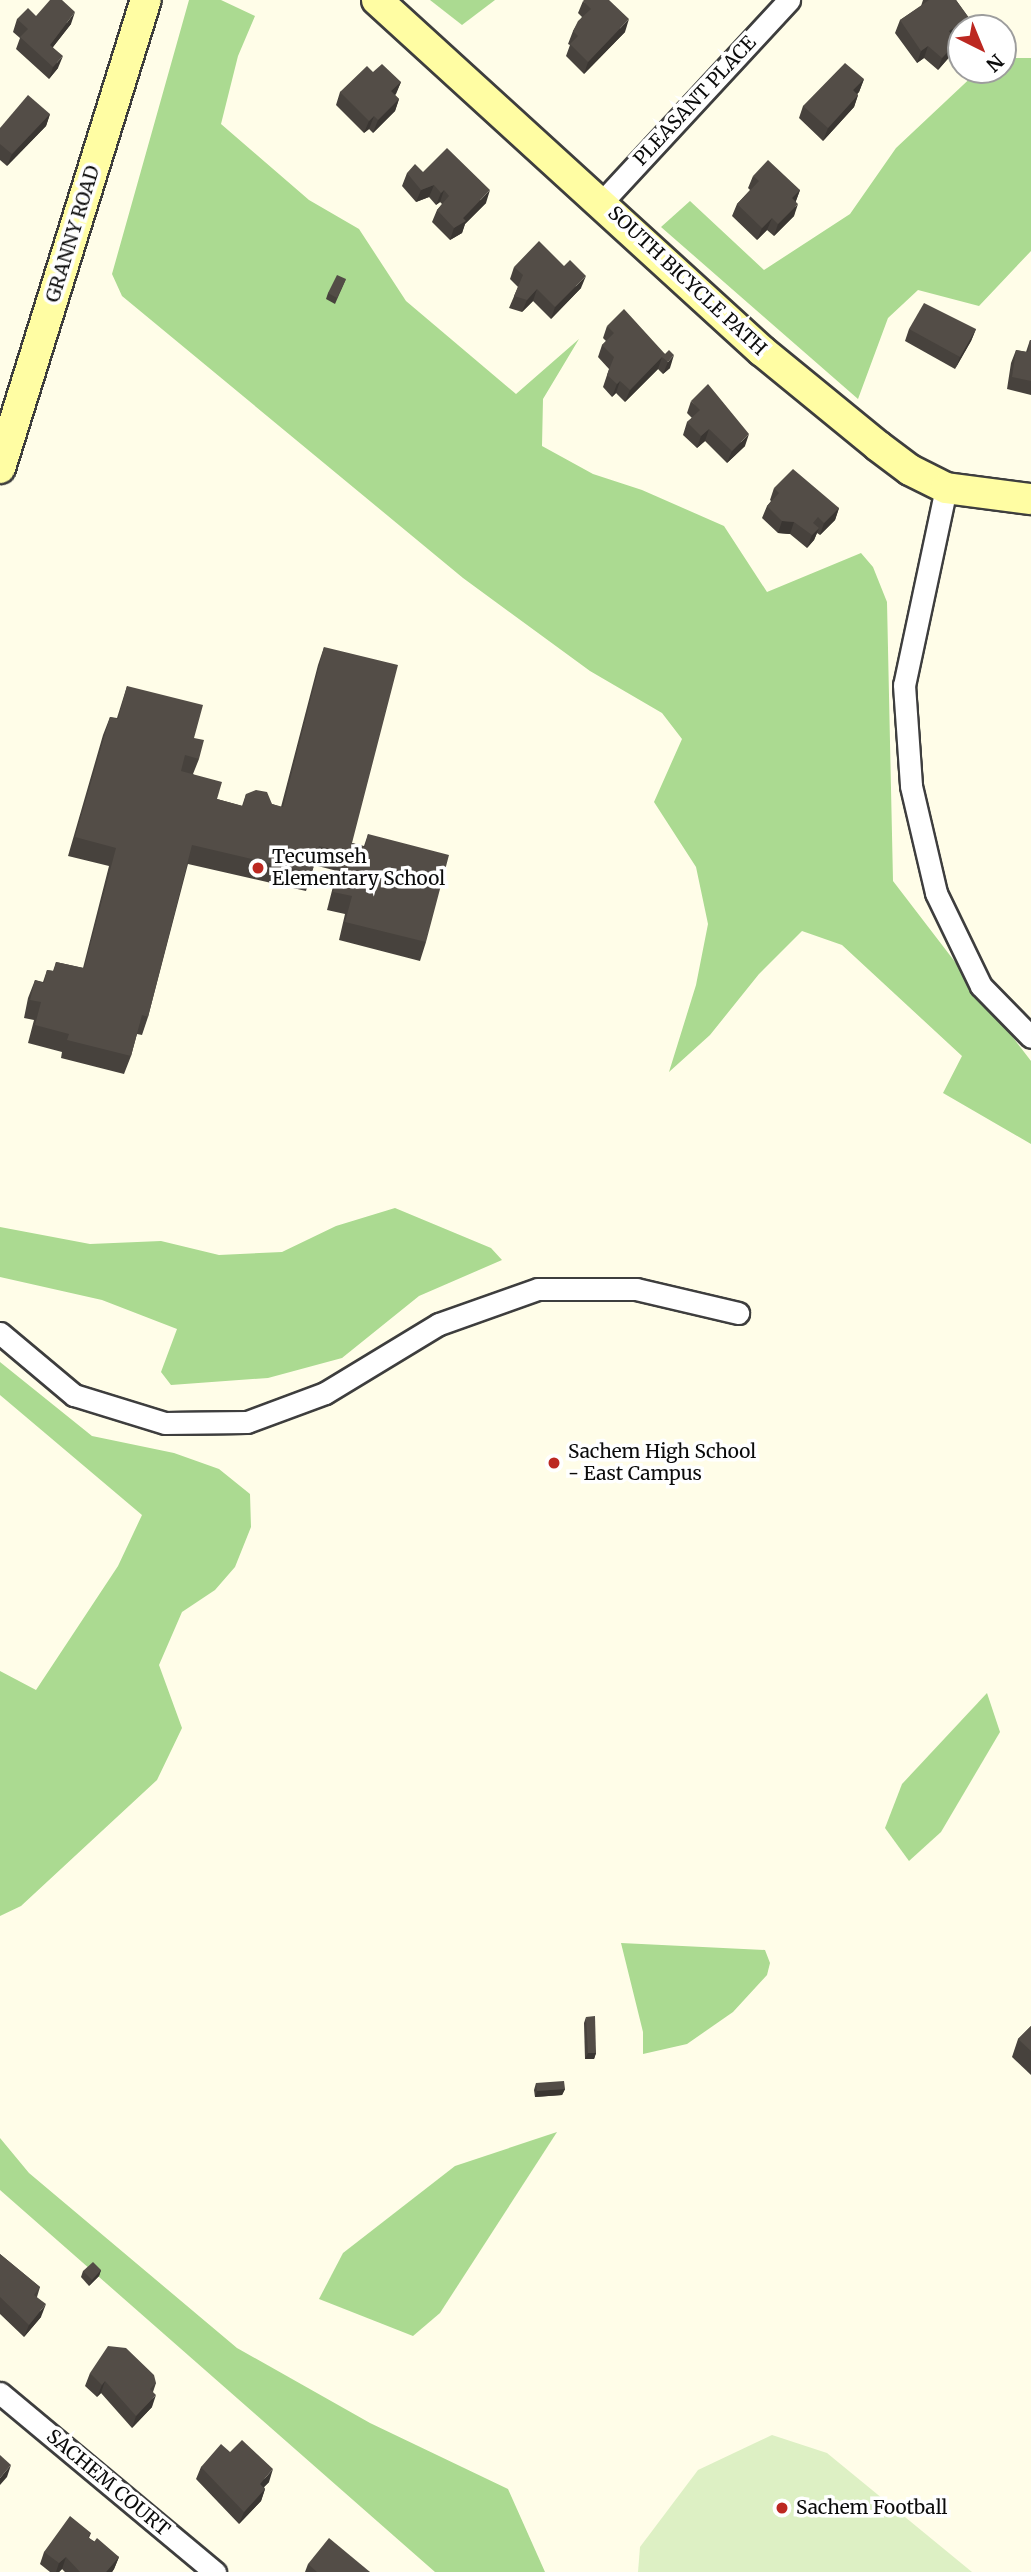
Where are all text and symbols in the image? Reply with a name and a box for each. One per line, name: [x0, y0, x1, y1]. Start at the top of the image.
north arrow: [947, 14, 1017, 84]
street label: PLEASANT PLACE: [629, 32, 761, 170]
text: N: [981, 49, 1009, 77]
street label: GRANNY ROAD: [41, 163, 105, 305]
street label: SOUTH BICYCLE PATH: [603, 202, 771, 360]
place label: Tecumseh Elementary School: [272, 846, 445, 890]
marker: Tecumseh Elementary School: [250, 860, 266, 876]
place label: Sachem High School - East Campus: [568, 1441, 756, 1485]
marker: Sachem High School - East Campus: [546, 1455, 562, 1471]
street label: SACHEM COURT: [42, 2425, 174, 2541]
place label: Sachem Football: [796, 2497, 947, 2519]
marker: Sachem Football: [774, 2500, 790, 2516]

